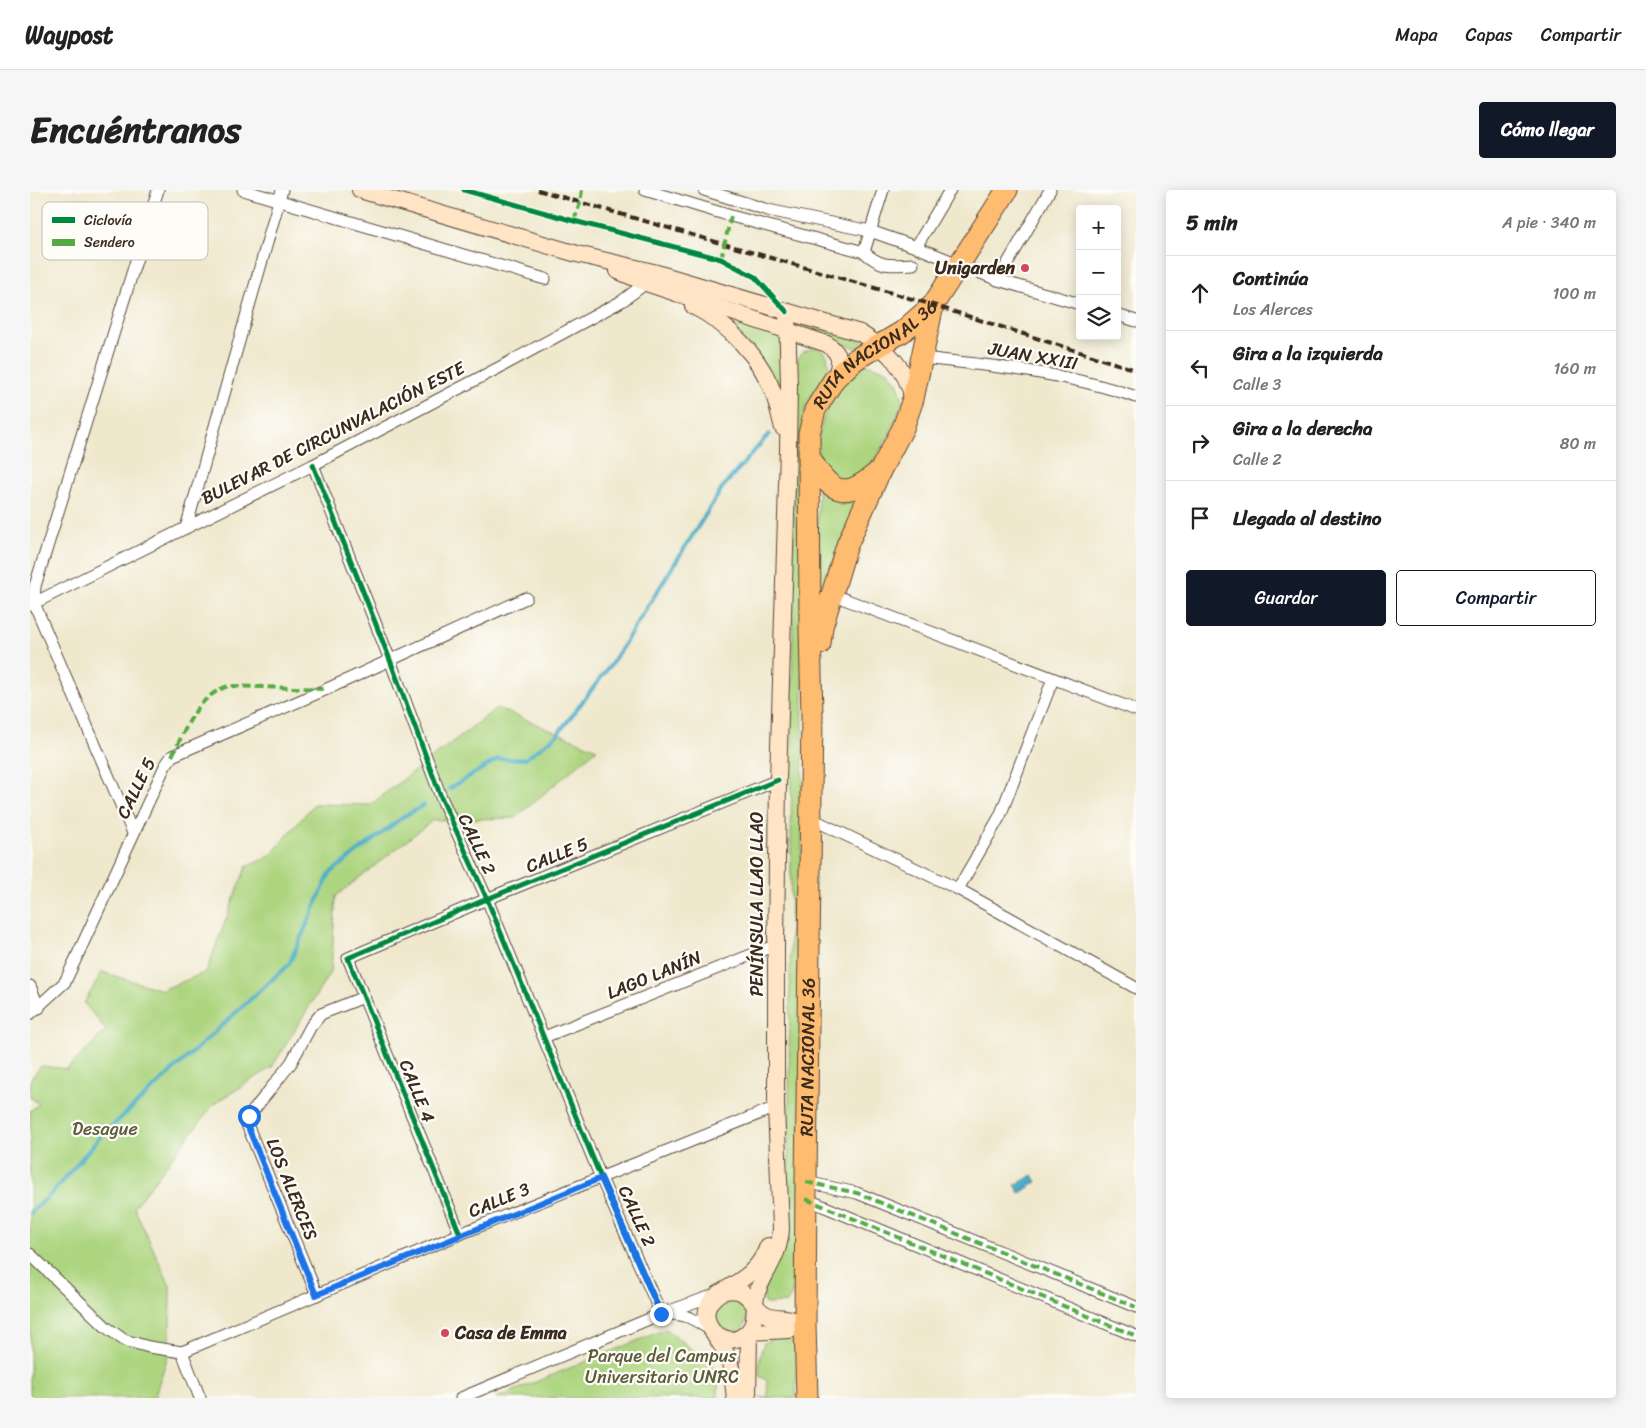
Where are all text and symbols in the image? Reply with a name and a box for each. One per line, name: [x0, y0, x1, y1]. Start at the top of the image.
text: Waypost: [25, 14, 113, 56]
text: Mapa: [1395, 19, 1438, 51]
text: Capas: [1466, 19, 1513, 51]
text: Compartir: [1541, 19, 1621, 51]
text: Encuéntranos: [30, 99, 241, 161]
button: Cómo llegar: [1479, 102, 1616, 158]
legend: [42, 202, 208, 260]
text: 5 min: [1186, 204, 1238, 242]
map controls: [1076, 205, 1121, 340]
button: +: [1076, 205, 1121, 250]
text: Ciclovía: [84, 208, 132, 233]
text: A pie · 340 m: [1502, 208, 1596, 237]
text: Sendero: [84, 230, 135, 255]
button: −: [1076, 250, 1121, 295]
place label: Unigarden: [935, 252, 1015, 284]
marker: Unigarden: [1019, 262, 1031, 274]
text: Continúa: [1233, 262, 1308, 295]
icon: ahead: [1186, 279, 1214, 307]
text: 100 m: [1552, 279, 1596, 308]
street label: RUTA NACIONAL 36: [803, 292, 945, 415]
button: layers: [1076, 295, 1121, 340]
text: Los Alerces: [1233, 295, 1313, 324]
street label: JUAN XXIII: [985, 332, 1081, 380]
text: Gira a la izquierda: [1233, 337, 1383, 370]
street label: BULEVAR DE CIRCUNVALACIÓN ESTE: [195, 352, 472, 514]
icon: left: [1186, 354, 1214, 382]
text: 160 m: [1553, 354, 1596, 383]
text: Calle 3: [1233, 370, 1281, 399]
text: Gira a la derecha: [1233, 412, 1372, 445]
icon: right: [1186, 429, 1214, 457]
text: 80 m: [1560, 429, 1596, 458]
text: Calle 2: [1233, 445, 1282, 474]
text: Llegada al destino: [1233, 502, 1382, 535]
icon: arrive: [1186, 504, 1214, 532]
button: Guardar: [1186, 570, 1386, 626]
button: Compartir: [1396, 570, 1596, 626]
street label: CALLE 5: [107, 752, 165, 824]
street label: CALLE 2: [449, 808, 505, 880]
street label: PENÍNSULA LLAO LLAO: [741, 811, 773, 997]
street label: CALLE 5: [521, 828, 593, 882]
street label: LAGO LANÍN: [602, 941, 707, 1009]
street label: RUTA NACIONAL 36: [791, 978, 825, 1137]
street label: CALLE 4: [390, 1055, 444, 1127]
route start: [238, 1105, 261, 1128]
park label: Desague: [72, 1113, 138, 1145]
street label: LOS ALERCES: [257, 1133, 327, 1245]
street label: CALLE 3: [463, 1173, 535, 1227]
street label: CALLE 2: [609, 1180, 665, 1252]
route end: [650, 1303, 673, 1326]
place label: Casa de Emma: [454, 1317, 567, 1349]
marker: Casa de Emma: [439, 1327, 451, 1339]
park label: Parque del Campus Universitario UNRC: [585, 1340, 739, 1393]

